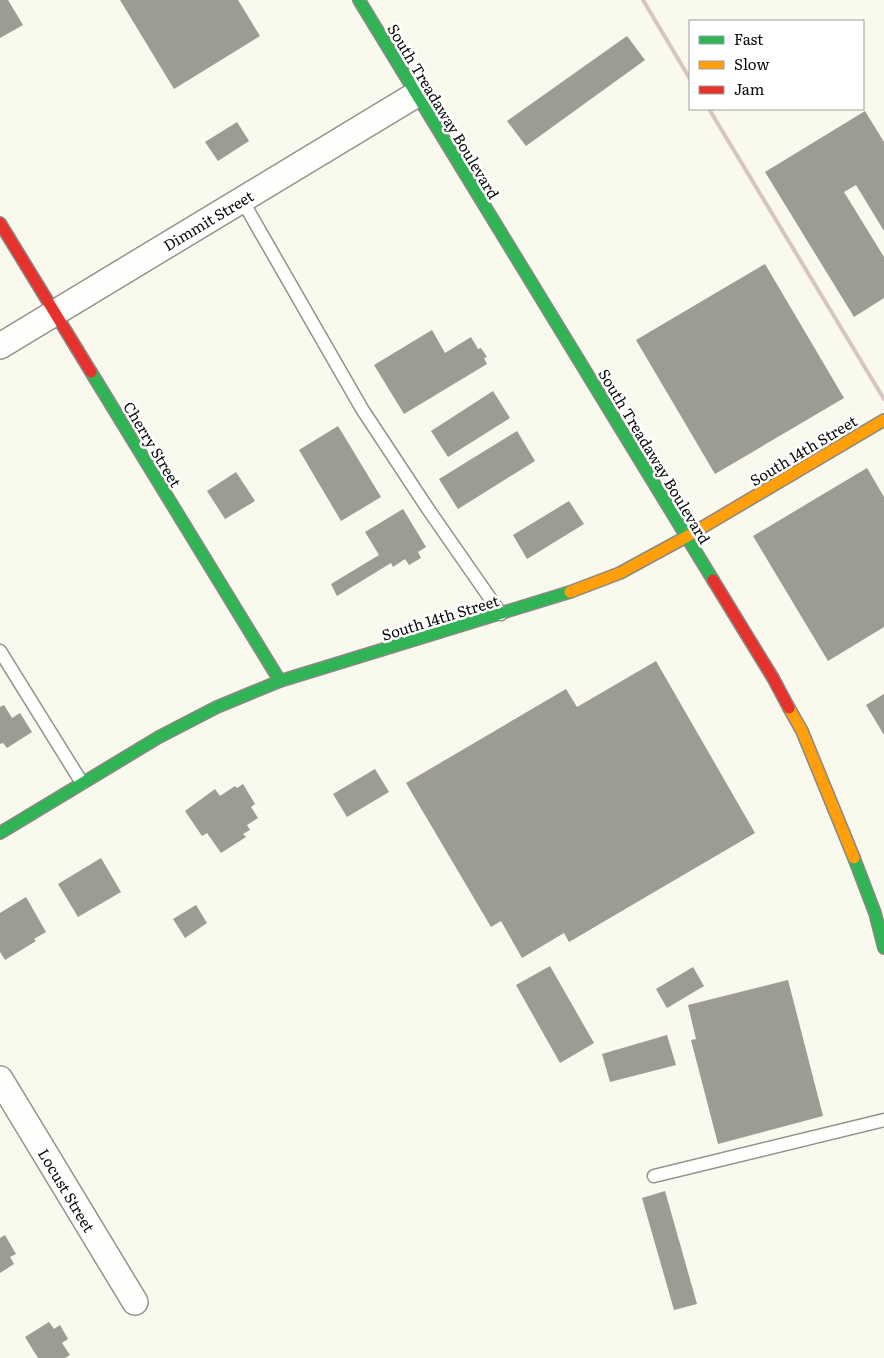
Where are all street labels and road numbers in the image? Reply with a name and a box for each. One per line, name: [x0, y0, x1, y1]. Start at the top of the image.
street label: South Treadaway Boulevard: [382, 19, 506, 203]
street label: Dimmit Street: [158, 184, 258, 256]
street label: South Treadaway Boulevard: [593, 364, 717, 548]
street label: Cherry Street: [118, 397, 188, 491]
street label: South 14th Street: [745, 409, 861, 491]
street label: South 14th Street: [379, 588, 501, 646]
street label: Locust Street: [33, 1144, 101, 1236]

